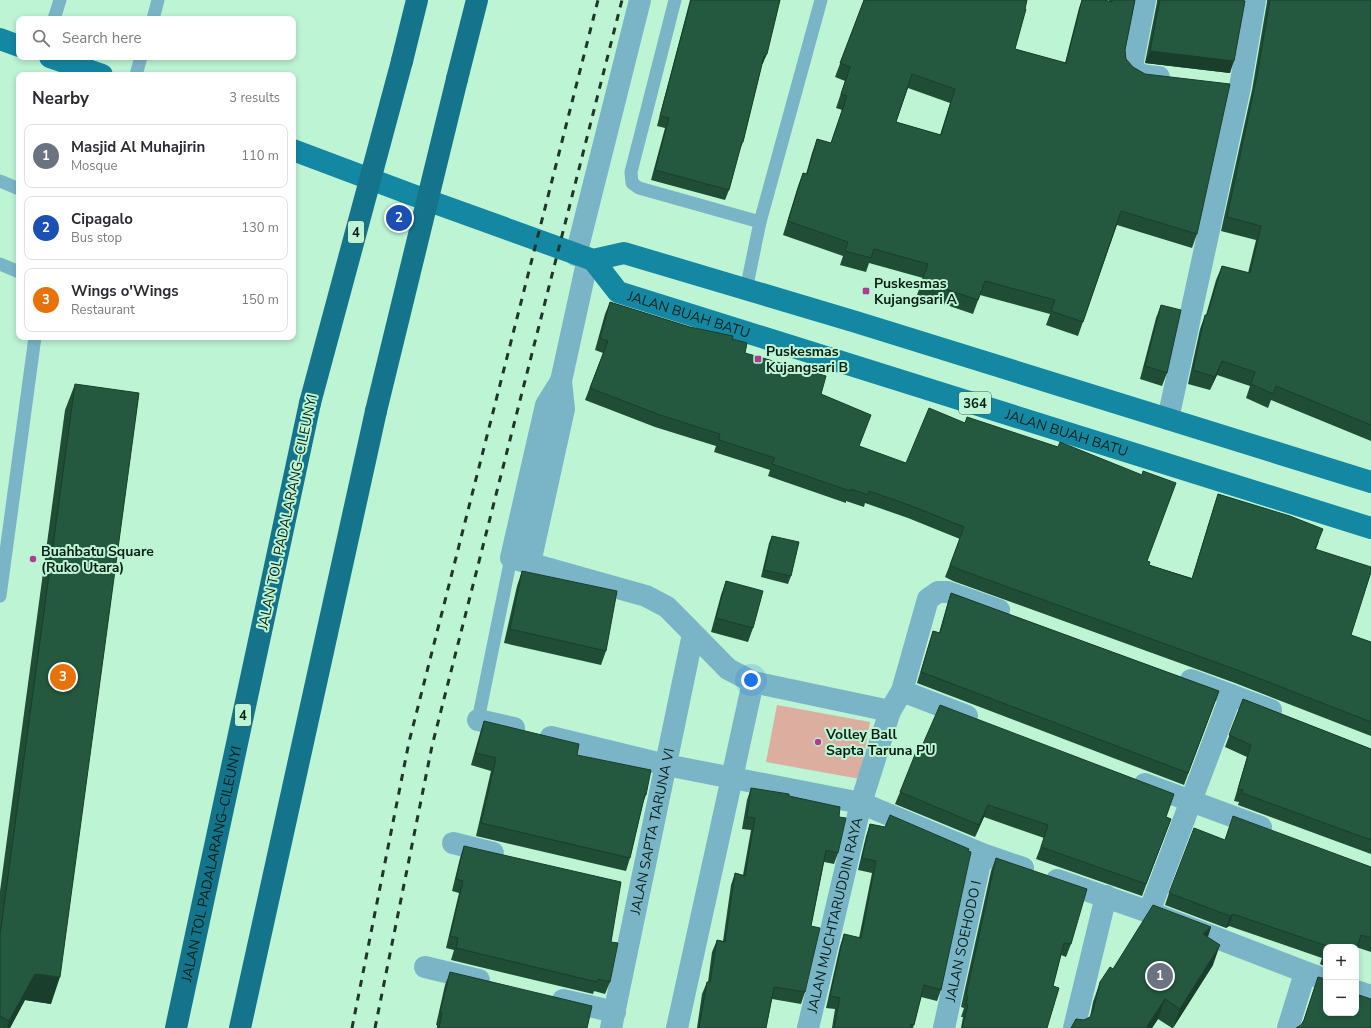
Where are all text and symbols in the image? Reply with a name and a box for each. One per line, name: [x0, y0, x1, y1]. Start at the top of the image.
search box: [16, 16, 296, 60]
icon: search: [30, 27, 52, 49]
text: Search here: [62, 28, 142, 48]
text: Nearby: [32, 87, 89, 110]
text: 3 results: [229, 89, 280, 107]
text: Masjid Al Muhajirin: [71, 137, 205, 157]
text: 1: [42, 147, 50, 165]
text: 110 m: [241, 147, 279, 165]
text: Mosque: [71, 157, 117, 175]
pin: 2: [386, 203, 412, 233]
text: Cipagalo: [71, 209, 133, 229]
text: 2: [42, 219, 50, 237]
text: 130 m: [241, 219, 279, 237]
road number: 4: [348, 221, 364, 243]
text: Bus stop: [71, 229, 122, 247]
place label: Puskesmas Kujangsari A: [874, 274, 958, 309]
text: Wings o'Wings: [71, 281, 179, 301]
street label: JALAN BUAH BATU: [624, 286, 753, 343]
marker: Puskesmas Kujangsari A: [861, 286, 871, 296]
text: 3: [42, 291, 50, 309]
text: 150 m: [241, 291, 279, 309]
text: Restaurant: [71, 301, 135, 319]
place label: Puskesmas Kujangsari B: [766, 342, 848, 377]
marker: Puskesmas Kujangsari B: [753, 354, 763, 364]
road number: 364: [959, 392, 991, 414]
street label: JALAN TOL PADALARANG–CILEUNYI: [253, 393, 322, 633]
street label: JALAN BUAH BATU: [1002, 405, 1130, 461]
place label: Buahbatu Square (Ruko Utara): [41, 542, 154, 577]
marker: Buahbatu Square (Ruko Utara): [28, 554, 38, 564]
pin: 3: [50, 662, 76, 692]
your location: [741, 670, 761, 690]
road number: 4: [235, 704, 251, 726]
place label: Volley Ball Sapta Taruna PU: [825, 725, 936, 760]
marker: Volley Ball Sapta Taruna PU: [813, 737, 823, 747]
street label: JALAN TOL PADALARANG–CILEUNYI: [177, 744, 246, 984]
street label: JALAN SAPTA TARUNA VI: [626, 746, 679, 917]
street label: JALAN MUCHTARUDDIN RAYA: [803, 816, 867, 1016]
street label: JALAN SOEHODO I: [941, 879, 986, 1005]
map controls: [1323, 944, 1359, 1016]
button: +: [1323, 944, 1359, 980]
pin: 1: [1147, 961, 1173, 991]
button: −: [1323, 980, 1359, 1016]

